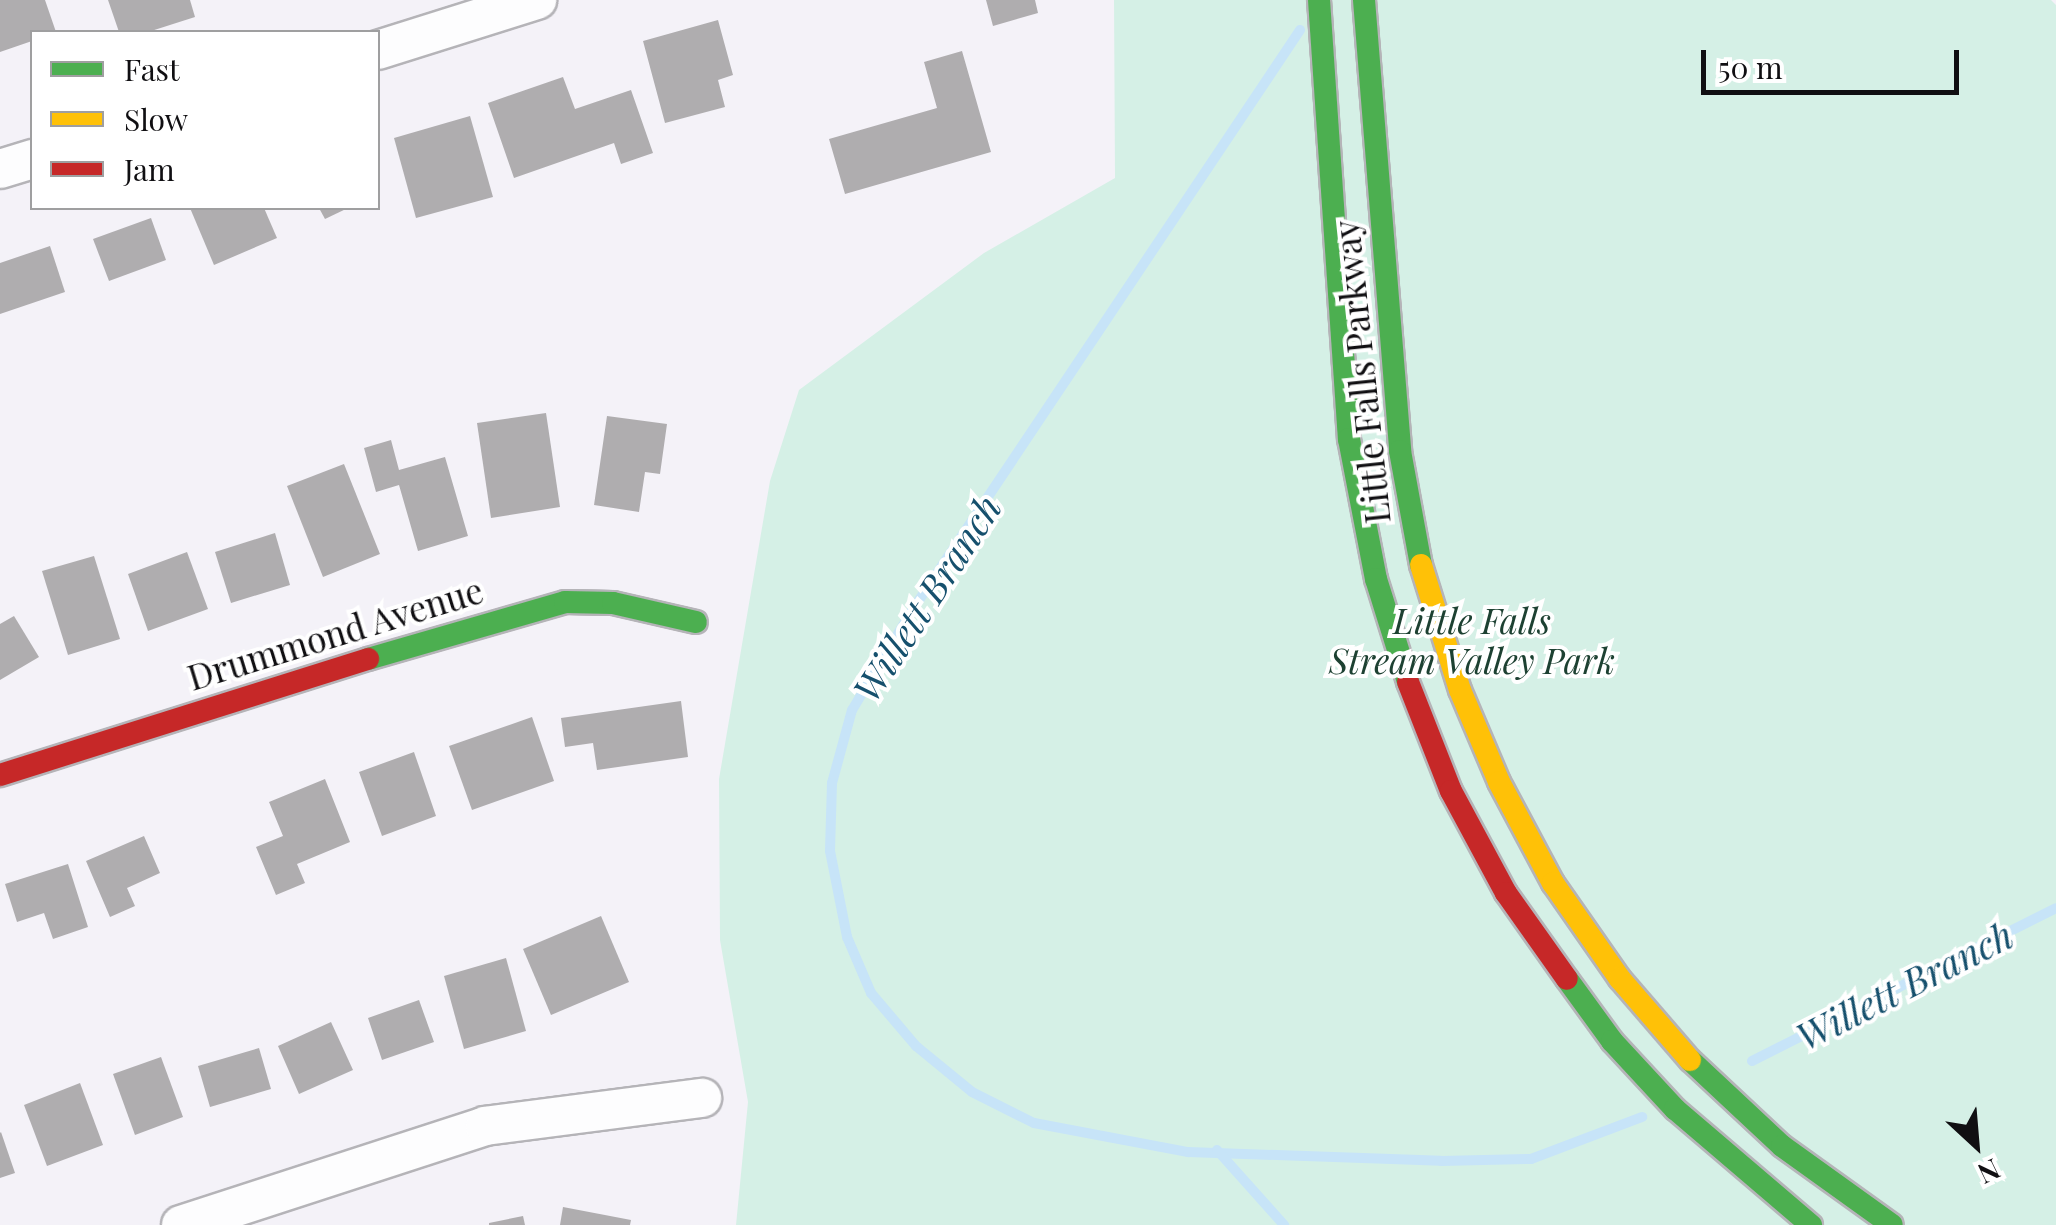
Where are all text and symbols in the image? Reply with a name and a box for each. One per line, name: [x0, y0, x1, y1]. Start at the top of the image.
legend: [30, 30, 380, 210]
scale bar: [1706, 30, 1964, 92]
text: 50 m: [1718, 47, 1783, 87]
text: Fast: [124, 49, 180, 89]
text: Slow: [124, 99, 188, 139]
text: Jam: [124, 149, 175, 189]
street label: Little Falls Parkway: [1324, 218, 1398, 526]
water label: Willett Branch: [842, 486, 1010, 710]
street label: Drummond Avenue: [182, 568, 488, 698]
park label: Little Falls Stream Valley Park: [1329, 599, 1615, 681]
water label: Willett Branch: [1788, 911, 2020, 1059]
north arrow: [1926, 1095, 2026, 1195]
text: N: [1972, 1151, 2007, 1193]

